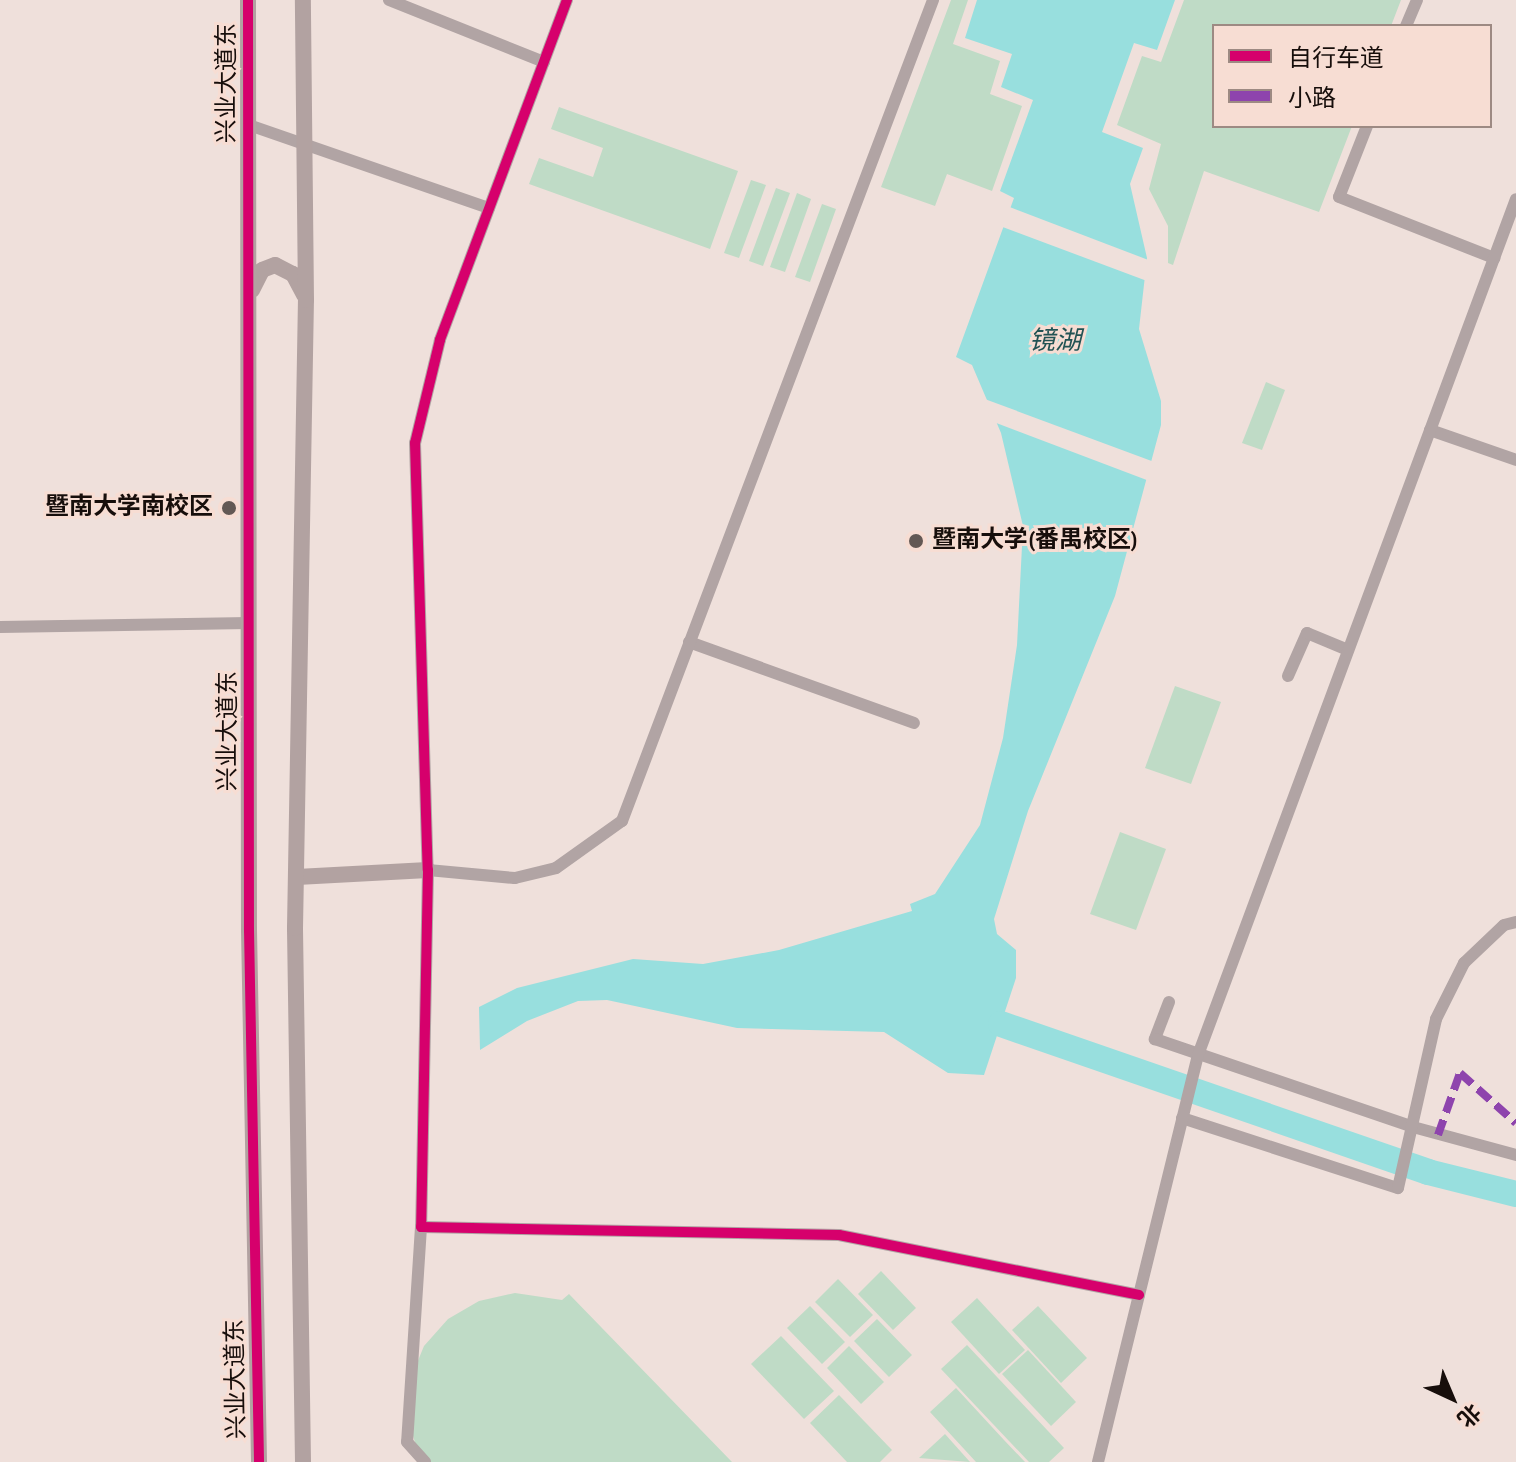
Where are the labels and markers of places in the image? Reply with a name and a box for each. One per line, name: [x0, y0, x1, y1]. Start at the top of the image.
place label: 暨南大学南校区: [45, 494, 213, 522]
marker: 暨南大学南校区: [220, 499, 238, 517]
place label: 暨南大学(番禺校区): [932, 527, 1138, 555]
marker: 暨南大学(番禺校区): [907, 532, 925, 550]

